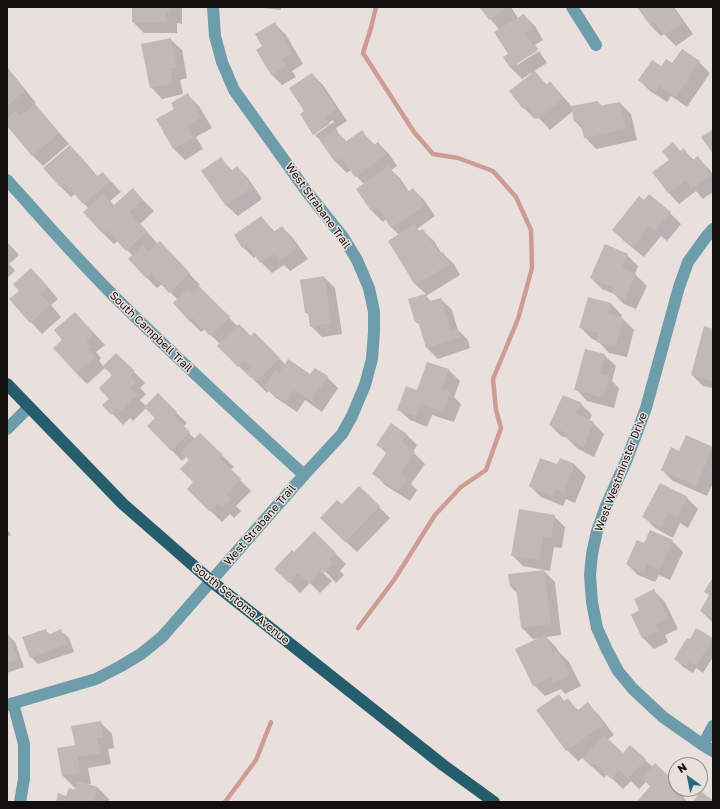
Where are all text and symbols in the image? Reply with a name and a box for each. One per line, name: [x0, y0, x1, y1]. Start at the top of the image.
street label: West Strabane Trail: [282, 161, 354, 251]
street label: South Campbell Trail: [107, 289, 195, 375]
street label: West Westminster Drive: [592, 411, 650, 533]
street label: West Strabane Trail: [221, 482, 299, 568]
street label: South Sertoma Avenue: [190, 561, 292, 647]
north arrow: [668, 757, 708, 797]
text: N: [675, 760, 689, 775]

